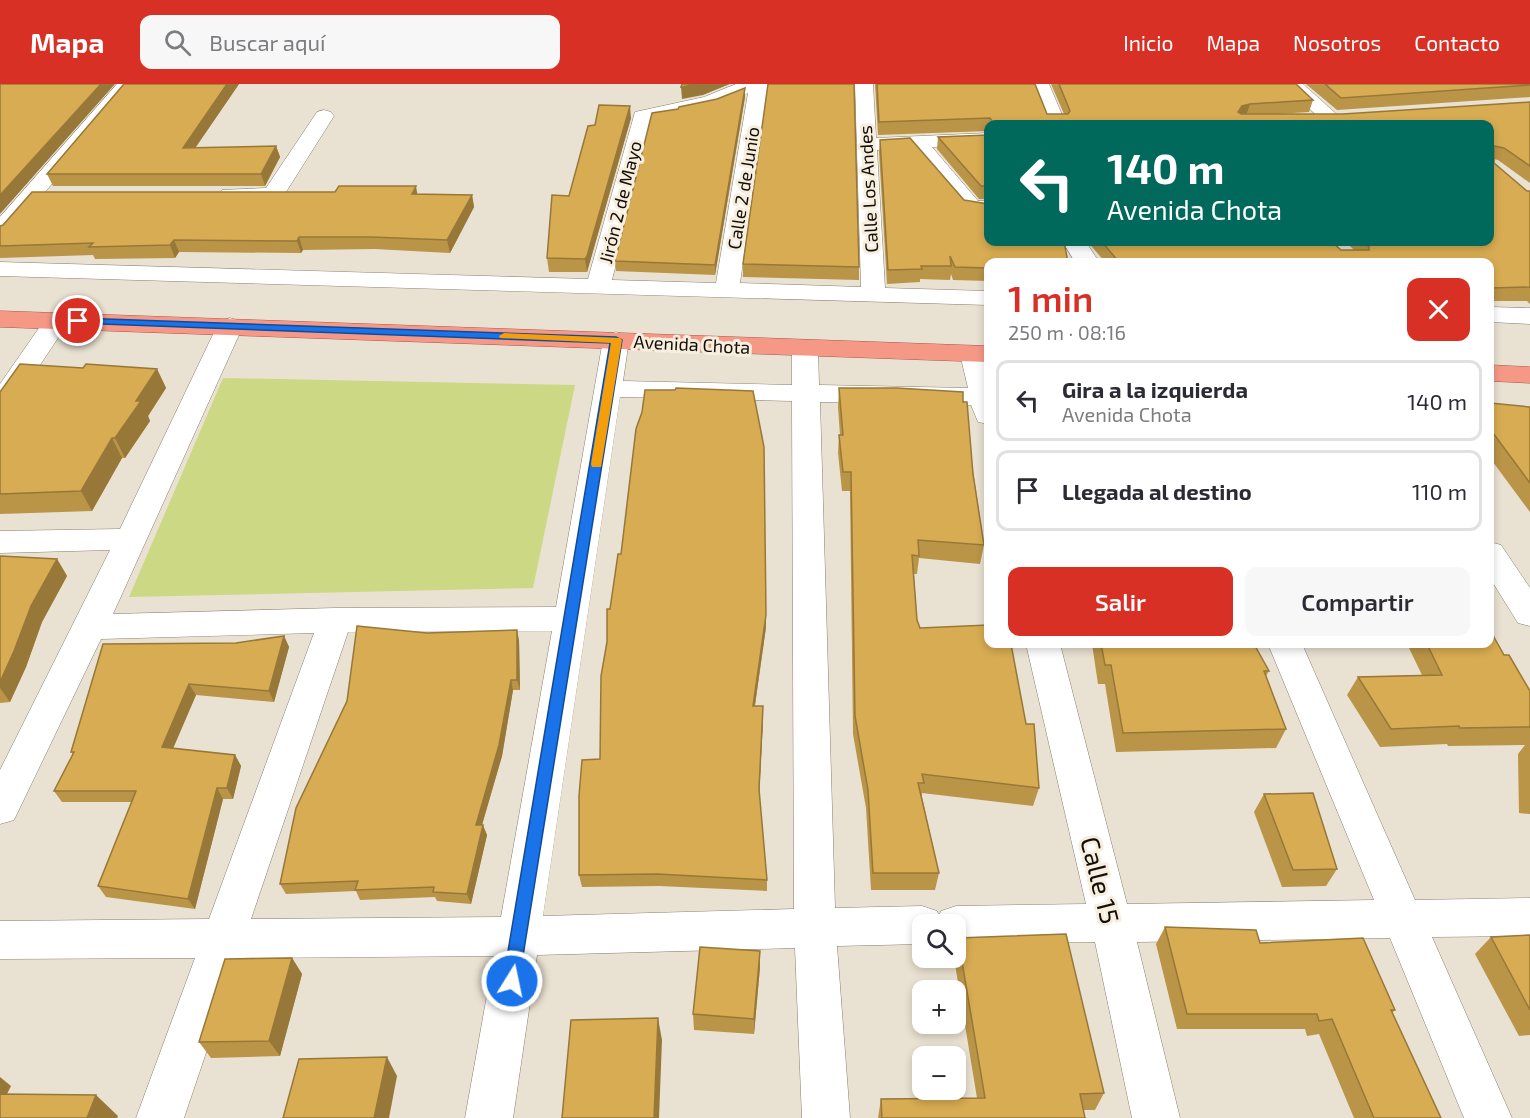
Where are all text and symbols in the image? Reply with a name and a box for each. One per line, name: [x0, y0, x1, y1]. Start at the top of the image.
search box: [140, 15, 560, 69]
text: Mapa: [30, 25, 104, 59]
icon: search: [161, 26, 194, 59]
text: Buscar aquí: [209, 29, 325, 55]
text: Inicio: [1123, 30, 1173, 55]
text: Mapa: [1206, 30, 1260, 55]
text: Nosotros: [1293, 30, 1381, 55]
text: Contacto: [1414, 30, 1500, 55]
street label: Calle 2 de Junio: [722, 125, 764, 251]
street label: Calle Los Andes: [854, 125, 882, 253]
street label: Jirón 2 de Mayo: [594, 138, 646, 266]
text: 140 m: [1107, 142, 1224, 192]
icon: left: [1008, 144, 1086, 222]
text: Avenida Chota: [1107, 193, 1282, 225]
text: 1 min: [1008, 276, 1093, 319]
button: close: [1407, 278, 1470, 341]
pin: [52, 295, 103, 346]
icon: arrive: [61, 304, 94, 337]
text: 250 m · 08:16: [1008, 320, 1126, 344]
street label: Avenida Chota: [633, 330, 751, 358]
text: Gira a la izquierda: [1062, 376, 1248, 402]
icon: left: [1011, 384, 1044, 417]
text: 140 m: [1407, 388, 1467, 414]
text: Avenida Chota: [1062, 402, 1192, 426]
icon: arrive: [1011, 474, 1044, 507]
text: Llegada al destino: [1062, 478, 1252, 504]
text: 110 m: [1412, 478, 1467, 504]
button: Salir: [1008, 567, 1233, 636]
button: Compartir: [1245, 567, 1470, 636]
street label: Calle 15: [1075, 833, 1127, 927]
map controls: [912, 914, 966, 1100]
button: search: [912, 914, 966, 968]
position arrow: [480, 949, 544, 1013]
button: +: [912, 980, 966, 1034]
button: −: [912, 1046, 966, 1100]

